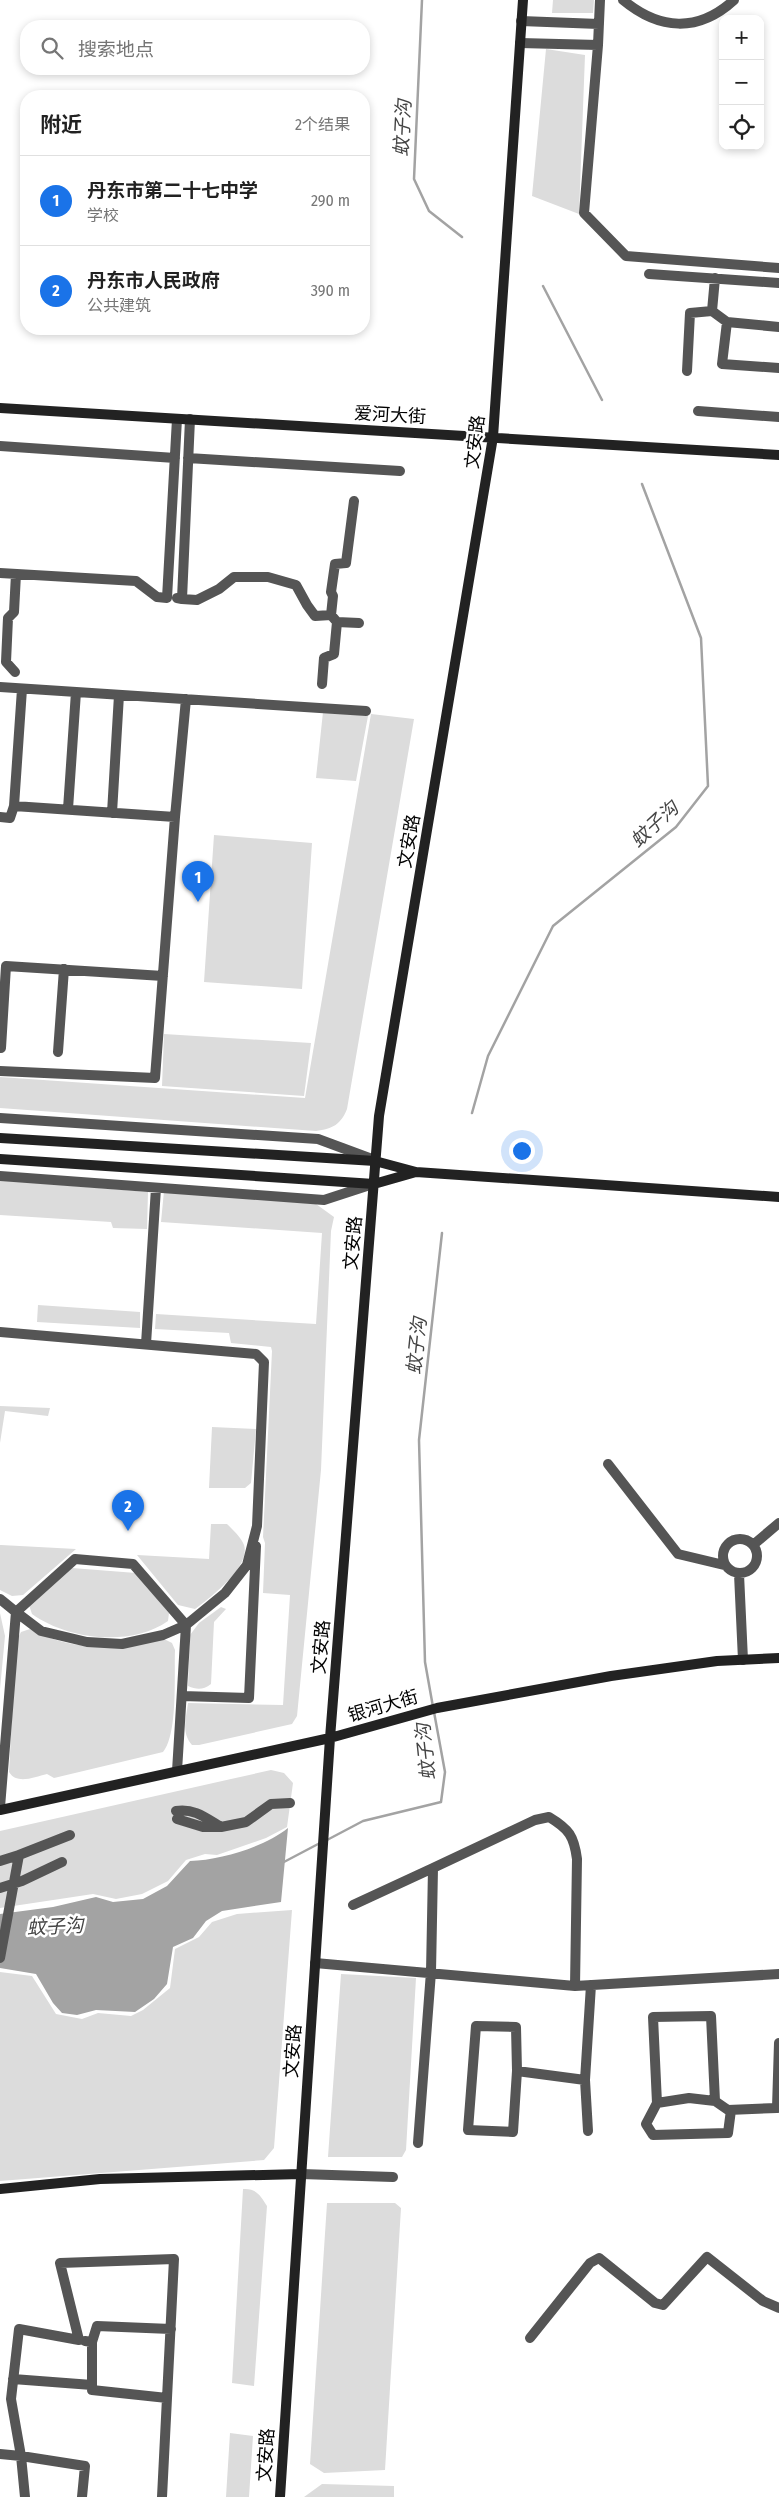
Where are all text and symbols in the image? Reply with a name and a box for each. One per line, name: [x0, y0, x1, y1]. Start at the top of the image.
map controls: [719, 15, 764, 150]
button: +: [719, 15, 764, 60]
search box: [20, 20, 370, 75]
icon: search: [38, 34, 66, 62]
text: 搜索地点: [78, 38, 154, 61]
button: −: [719, 60, 764, 105]
water label: 蚊子沟: [390, 97, 416, 157]
button: locate: [719, 105, 764, 150]
text: 附近: [40, 112, 82, 138]
text: 2个结果: [295, 115, 350, 134]
text: 丹东市第二十七中学: [87, 179, 258, 202]
text: 1: [53, 191, 59, 210]
text: 290 m: [311, 191, 350, 210]
text: 学校: [87, 206, 119, 225]
text: 丹东市人民政府: [87, 269, 220, 292]
text: 2: [52, 281, 60, 300]
text: 390 m: [311, 281, 350, 300]
text: 公共建筑: [87, 296, 151, 315]
street label: 爱河大街: [353, 402, 427, 428]
street label: 文安路: [461, 414, 489, 470]
water label: 蚊子沟: [626, 795, 684, 852]
street label: 文安路: [393, 813, 425, 869]
pin: 1: [182, 861, 214, 902]
your location: [509, 1138, 535, 1164]
street label: 文安路: [340, 1215, 366, 1271]
water label: 蚊子沟: [402, 1315, 431, 1376]
pin: 2: [112, 1490, 144, 1531]
street label: 文安路: [308, 1619, 334, 1675]
street label: 银河大街: [345, 1686, 421, 1726]
water label: 蚊子沟: [411, 1720, 440, 1782]
water label: 蚊子沟: [26, 1913, 86, 1939]
street label: 文安路: [280, 2023, 306, 2079]
street label: 文安路: [253, 2427, 279, 2483]

